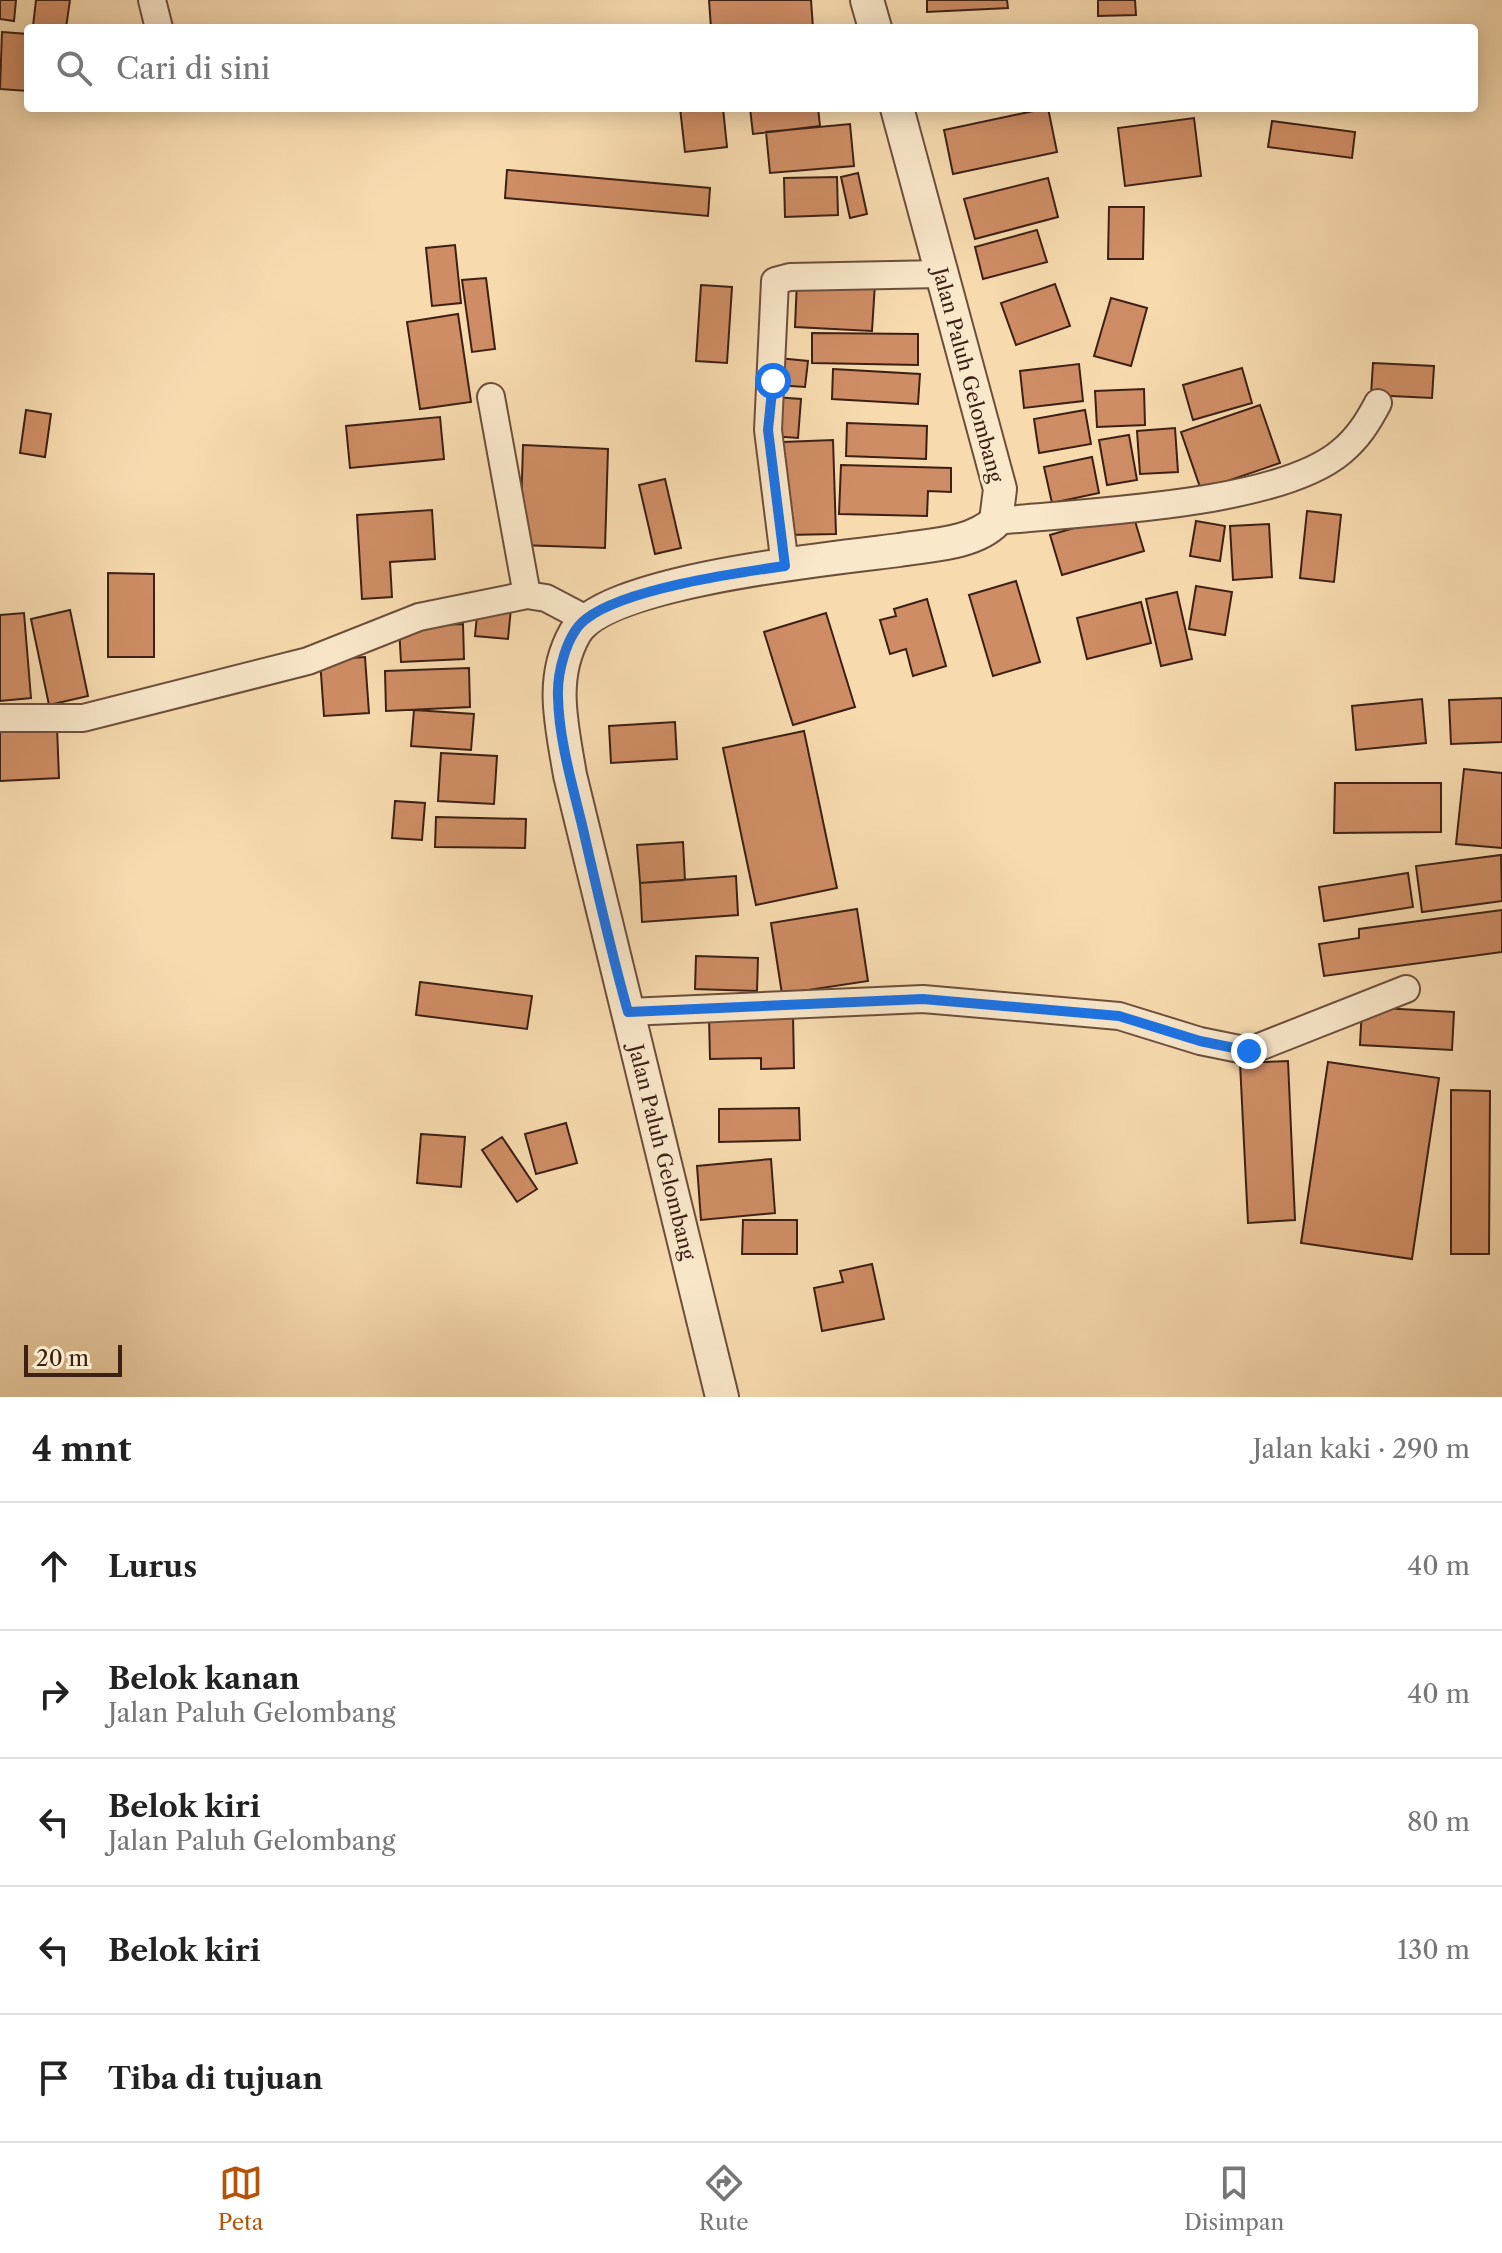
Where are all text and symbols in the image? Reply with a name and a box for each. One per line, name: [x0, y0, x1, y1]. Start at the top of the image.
search box: [24, 24, 1478, 112]
icon: search: [52, 46, 96, 90]
text: Cari di sini: [116, 50, 270, 87]
street label: Jalan Paluh Gelombang: [927, 262, 1008, 485]
route start: [755, 363, 791, 399]
route end: [1231, 1033, 1267, 1069]
street label: Jalan Paluh Gelombang: [623, 1039, 700, 1263]
scale bar: [24, 1341, 122, 1377]
text: 20 m: [36, 1345, 89, 1372]
text: 4 mnt: [32, 1428, 131, 1470]
text: Jalan kaki · 290 m: [1253, 1433, 1470, 1465]
icon: ahead: [32, 1544, 76, 1588]
text: Lurus: [108, 1548, 197, 1585]
text: 40 m: [1407, 1550, 1470, 1582]
text: Belok kanan: [108, 1660, 300, 1697]
icon: right: [32, 1672, 76, 1716]
text: 40 m: [1407, 1678, 1470, 1710]
text: Jalan Paluh Gelombang: [108, 1697, 395, 1729]
text: Belok kiri: [108, 1788, 260, 1825]
icon: left: [32, 1800, 76, 1844]
text: 80 m: [1407, 1806, 1470, 1838]
text: Jalan Paluh Gelombang: [108, 1825, 395, 1857]
icon: left: [32, 1928, 76, 1972]
text: Belok kiri: [108, 1932, 260, 1969]
text: 130 m: [1397, 1934, 1470, 1966]
icon: arrive: [32, 2056, 76, 2100]
text: Tiba di tujuan: [108, 2060, 323, 2097]
tab: Peta: [218, 2161, 263, 2236]
tab: Rute: [699, 2161, 749, 2236]
tab: Disimpan: [1184, 2161, 1284, 2236]

